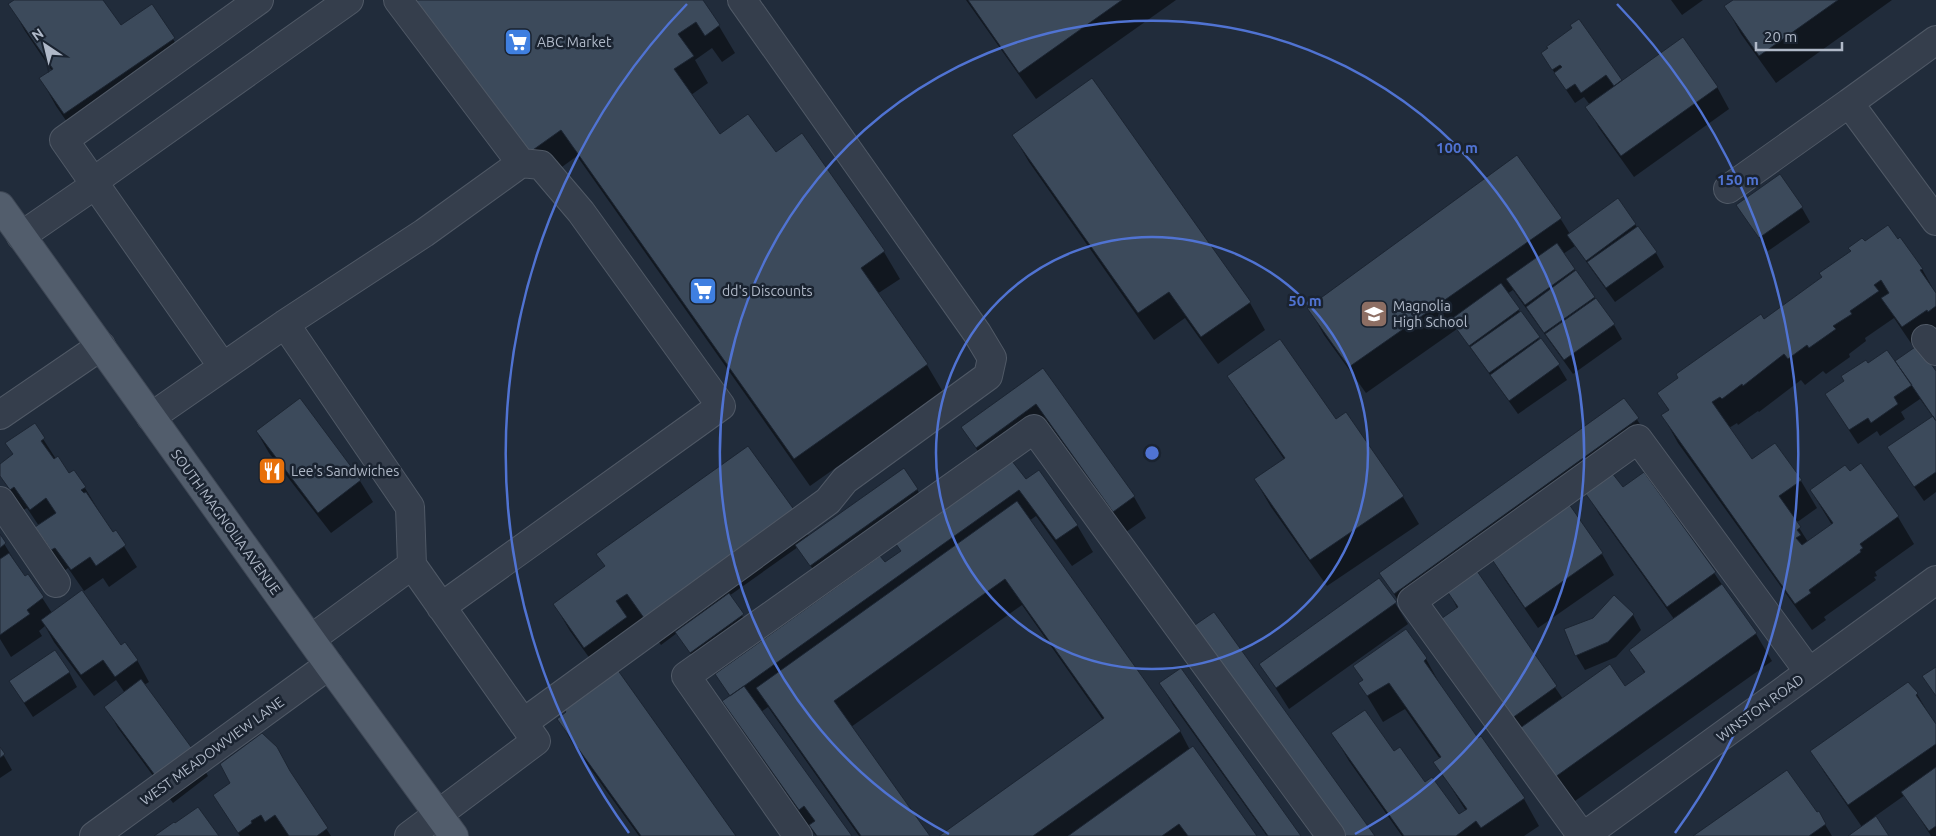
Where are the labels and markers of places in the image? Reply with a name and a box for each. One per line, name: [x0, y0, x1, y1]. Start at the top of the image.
supermarket icon: ABC Market: [503, 27, 533, 57]
place label: ABC Market: [537, 34, 612, 50]
supermarket icon: dd's Discounts: [688, 276, 718, 306]
place label: dd's Discounts: [722, 283, 813, 299]
place label: Magnolia High School: [1393, 298, 1468, 330]
school or university icon: Magnolia High School: [1359, 299, 1389, 329]
centre of rings: [1143, 444, 1161, 462]
restaurant icon: Lee's Sandwiches: [257, 456, 287, 486]
place label: Lee's Sandwiches: [291, 463, 399, 479]

